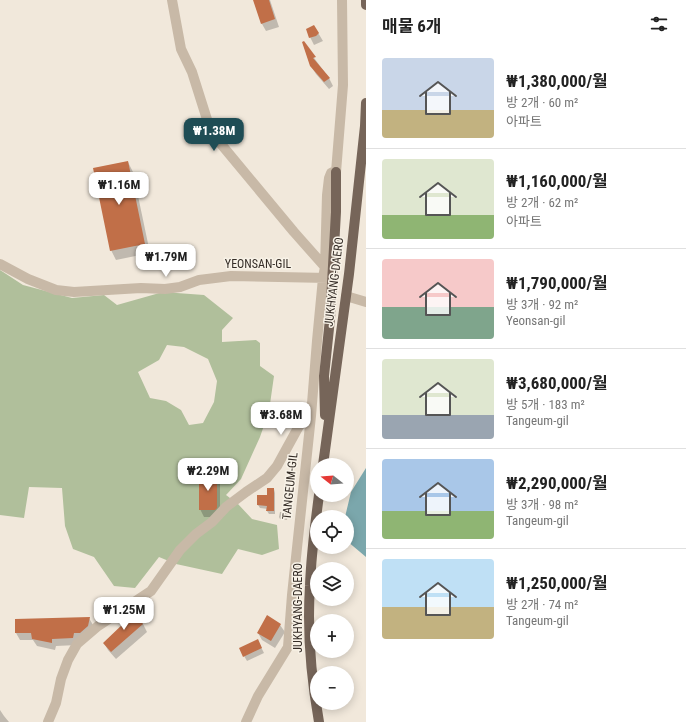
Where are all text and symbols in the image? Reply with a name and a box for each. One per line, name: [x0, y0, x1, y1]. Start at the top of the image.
icon: filters: [648, 13, 670, 35]
text: 매물 6개: [382, 16, 441, 36]
text: ₩1,380,000/월: [506, 71, 608, 91]
icon: home: [414, 74, 462, 122]
text: 방 2개 · 60 m²: [506, 95, 578, 110]
text: 아파트: [506, 114, 542, 129]
pin: ₩1.38M: [181, 118, 247, 152]
text: ₩1.38M: [193, 123, 235, 138]
text: ₩1,160,000/월: [506, 171, 608, 191]
pin: ₩1.16M: [86, 172, 152, 206]
icon: home: [414, 175, 462, 223]
text: ₩1.16M: [98, 177, 140, 192]
text: 방 2개 · 62 m²: [506, 195, 578, 210]
text: 아파트: [506, 214, 542, 229]
street label: JUKHYANG-DAERO: [322, 237, 346, 327]
pin: ₩1.79M: [133, 244, 199, 278]
text: ₩1.79M: [145, 249, 187, 264]
street label: YEONSAN-GIL: [225, 257, 291, 271]
text: ₩1,790,000/월: [506, 273, 608, 293]
icon: home: [414, 275, 462, 323]
text: 방 3개 · 92 m²: [506, 297, 578, 312]
text: Yeonsan-gil: [506, 313, 565, 328]
text: ₩3,680,000/월: [506, 373, 608, 393]
icon: home: [414, 375, 462, 423]
text: 방 5개 · 183 m²: [506, 397, 585, 412]
pin: ₩3.68M: [248, 402, 314, 436]
text: ₩3.68M: [260, 407, 302, 422]
text: Tangeum-gil: [506, 413, 569, 428]
street label: TANGEUM-GIL: [279, 451, 301, 520]
pin: ₩2.29M: [175, 458, 241, 492]
north arrow: [310, 458, 354, 502]
map controls: [310, 458, 354, 710]
text: ₩2.29M: [187, 463, 229, 478]
text: ₩2,290,000/월: [506, 473, 608, 493]
icon: home: [414, 475, 462, 523]
text: 방 3개 · 98 m²: [506, 497, 578, 512]
button: locate: [310, 510, 354, 554]
text: Tangeum-gil: [506, 513, 569, 528]
button: layers: [310, 562, 354, 606]
street label: JUKHYANG-DAERO: [291, 563, 305, 653]
text: ₩1,250,000/월: [506, 573, 608, 593]
icon: home: [414, 575, 462, 623]
pin: ₩1.25M: [91, 597, 157, 631]
text: 방 2개 · 74 m²: [506, 597, 578, 612]
text: ₩1.25M: [103, 602, 145, 617]
text: Tangeum-gil: [506, 613, 569, 628]
button: +: [310, 614, 354, 658]
button: −: [310, 666, 354, 710]

